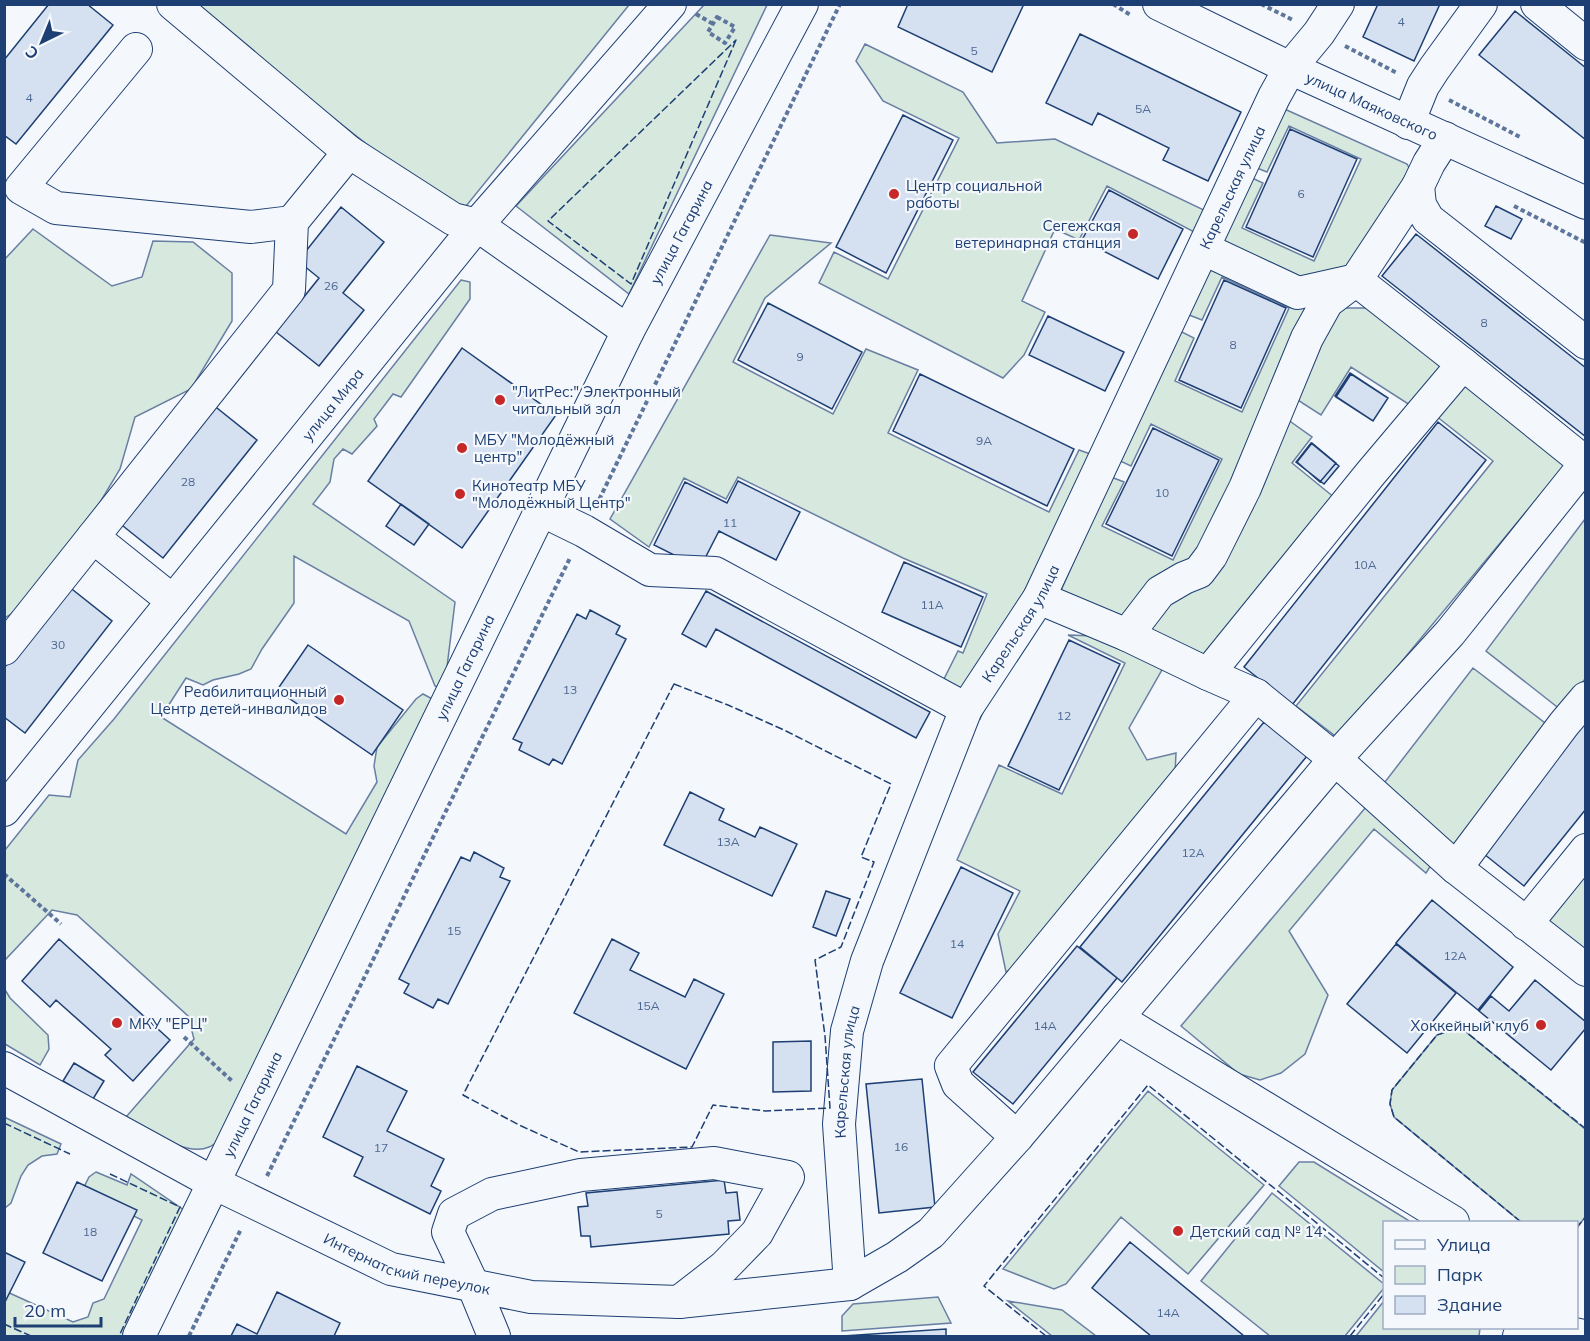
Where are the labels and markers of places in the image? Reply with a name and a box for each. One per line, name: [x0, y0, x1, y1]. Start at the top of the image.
place label: Центр социальной работы: [906, 176, 1042, 212]
marker: Центр социальной работы: [887, 187, 901, 201]
place label: Сегежская ветеринарная станция: [955, 216, 1121, 252]
marker: Сегежская ветеринарная станция: [1126, 227, 1140, 241]
place label: "ЛитРес:" Электронный читальный зал: [512, 382, 681, 418]
marker: "ЛитРес:" Электронный читальный зал: [493, 393, 507, 407]
place label: МБУ "Молодёжный центр": [474, 430, 614, 466]
marker: МБУ "Молодёжный центр": [455, 441, 469, 455]
place label: Кинотеатр МБУ "Молодёжный Центр": [472, 476, 631, 512]
marker: Кинотеатр МБУ "Молодёжный Центр": [453, 487, 467, 501]
place label: Реабилитационный Центр детей-инвалидов: [151, 682, 327, 718]
marker: Реабилитационный Центр детей-инвалидов: [332, 693, 346, 707]
place label: МКУ "ЕРЦ": [129, 1014, 207, 1033]
marker: МКУ "ЕРЦ": [110, 1016, 124, 1030]
place label: Хоккейный клуб: [1411, 1016, 1529, 1035]
marker: Хоккейный клуб: [1534, 1018, 1548, 1032]
place label: Детский сад № 14: [1190, 1222, 1323, 1241]
marker: Детский сад № 14: [1171, 1224, 1185, 1238]

